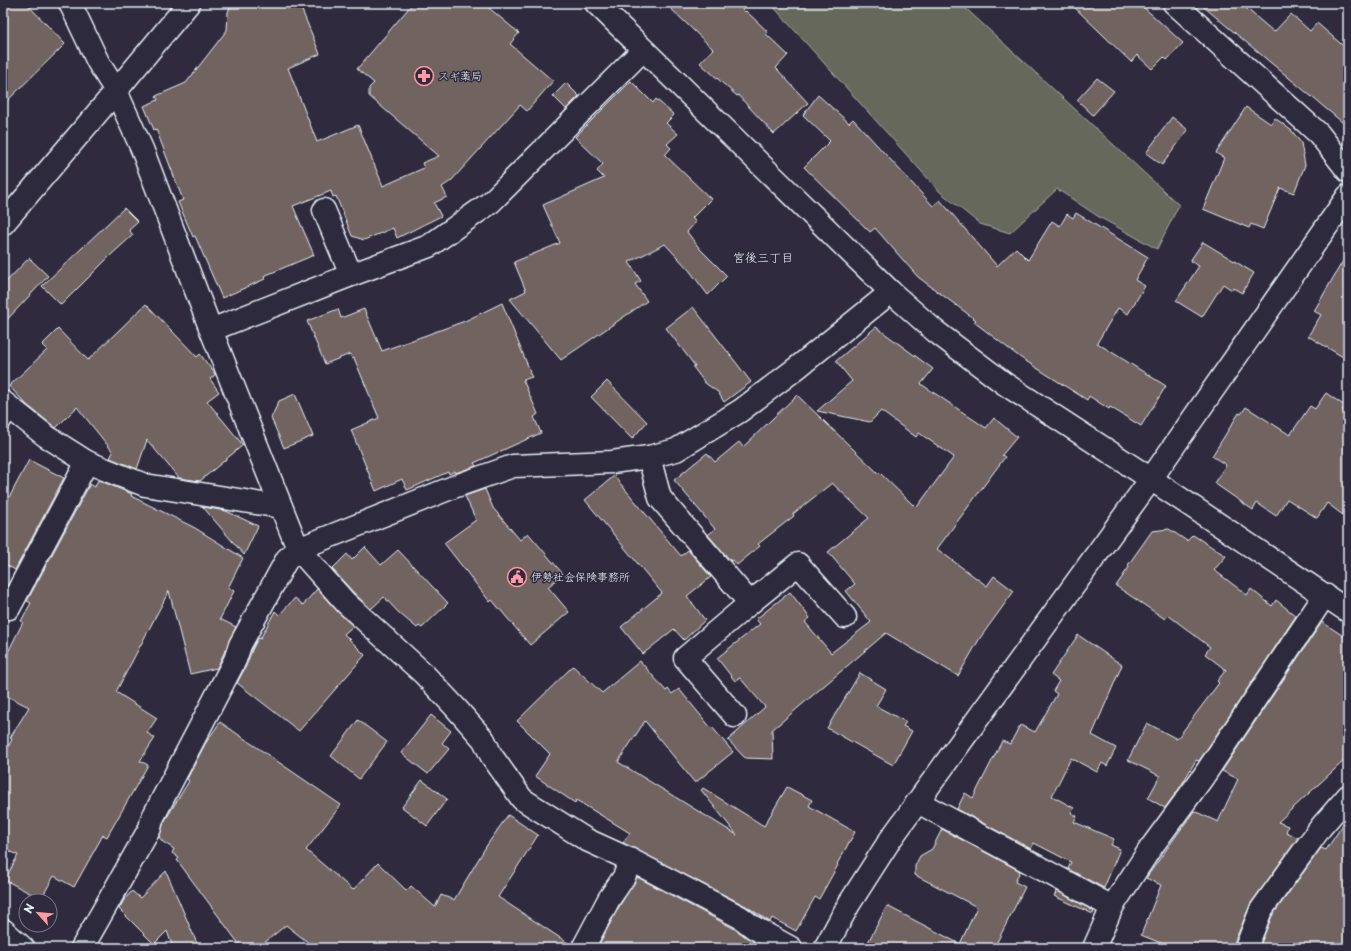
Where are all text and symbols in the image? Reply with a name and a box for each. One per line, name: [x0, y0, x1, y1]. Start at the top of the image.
pharmacy icon: スギ薬局: [413, 65, 435, 87]
place label: スギ薬局: [438, 67, 482, 84]
district label: 宮後三丁目: [733, 248, 793, 266]
public building icon: 伊勢社会保険事務所: [506, 566, 528, 588]
place label: 伊勢社会保険事務所: [531, 568, 630, 585]
north arrow: [18, 893, 58, 933]
text: N: [19, 900, 38, 916]

